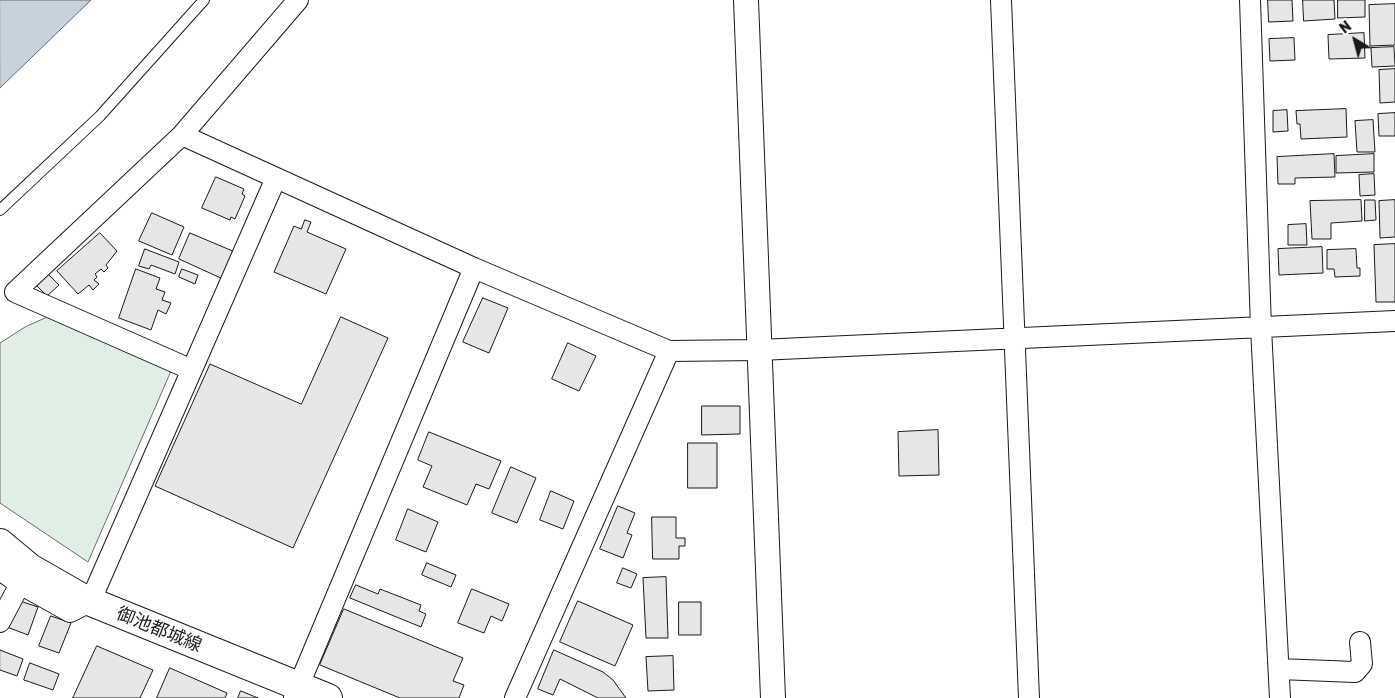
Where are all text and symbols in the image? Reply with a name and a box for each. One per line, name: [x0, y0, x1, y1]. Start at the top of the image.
north arrow: [1330, 15, 1380, 65]
text: N: [1337, 18, 1355, 37]
street label: 御池都城線: [113, 603, 205, 657]

